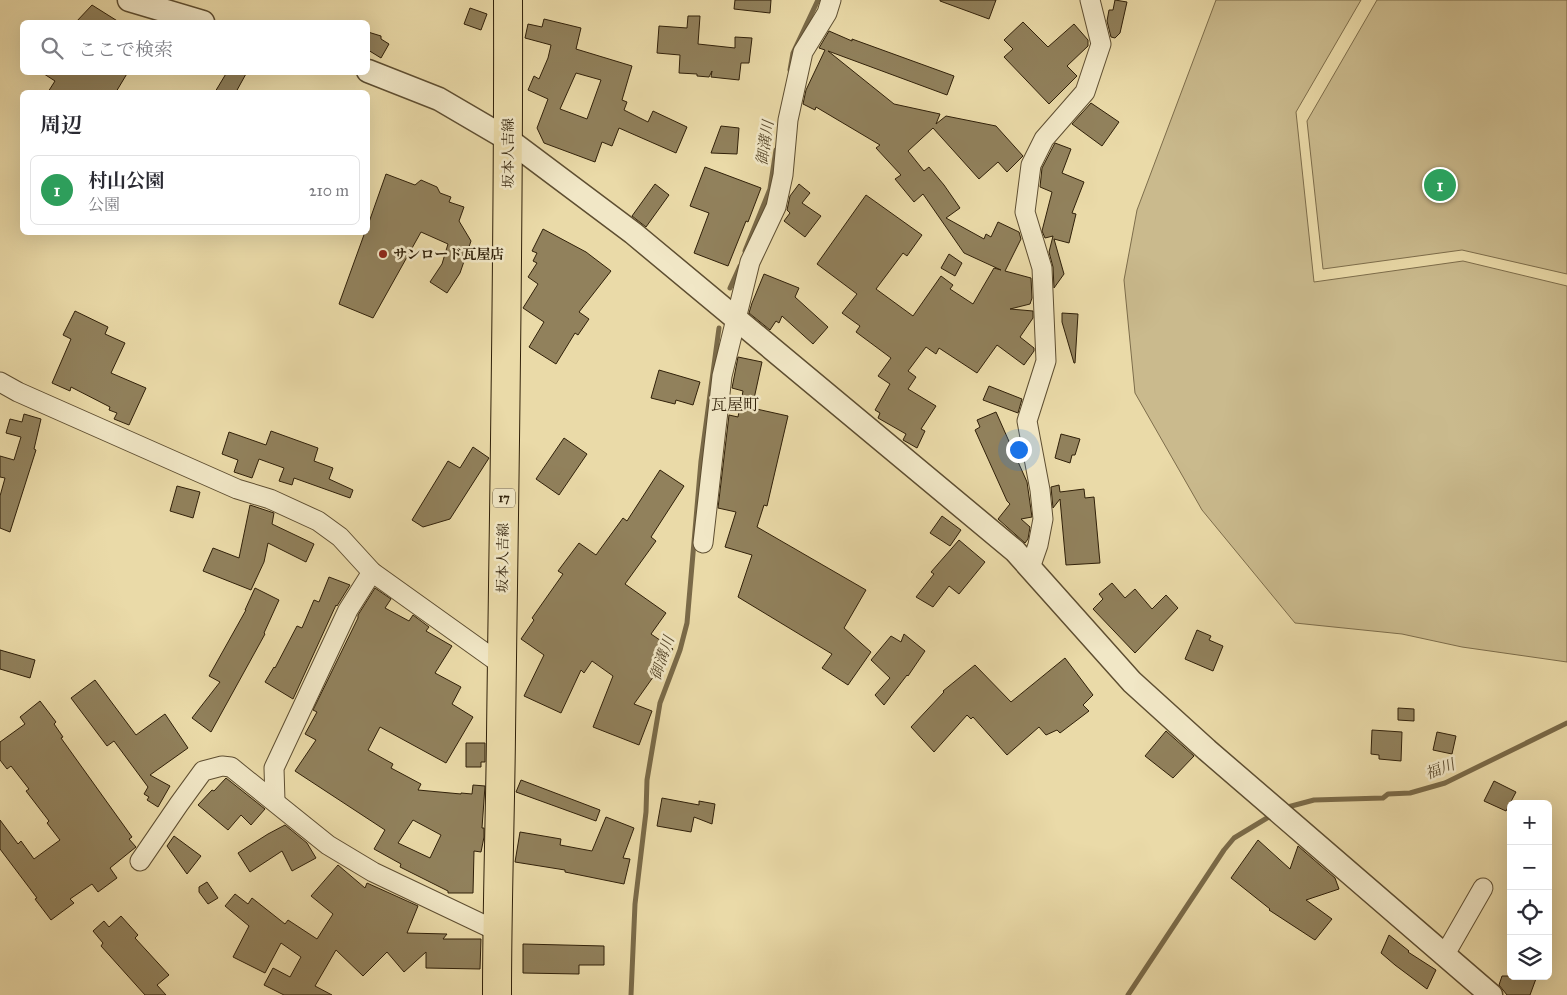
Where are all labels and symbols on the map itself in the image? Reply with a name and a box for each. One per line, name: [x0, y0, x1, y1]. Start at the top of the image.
water label: 御溝川: [753, 117, 778, 167]
street label: 坂本人吉線: [500, 118, 517, 188]
pin: 1: [1424, 166, 1456, 204]
place label: サンロード瓦屋店: [393, 246, 504, 263]
marker: サンロード瓦屋店: [377, 248, 389, 260]
district label: 瓦屋町: [711, 395, 759, 414]
your location: [1006, 437, 1032, 463]
road number: 17: [493, 488, 515, 508]
street label: 坂本人吉線: [494, 523, 512, 593]
water label: 御溝川: [646, 632, 678, 682]
water label: 福川: [1423, 755, 1459, 783]

